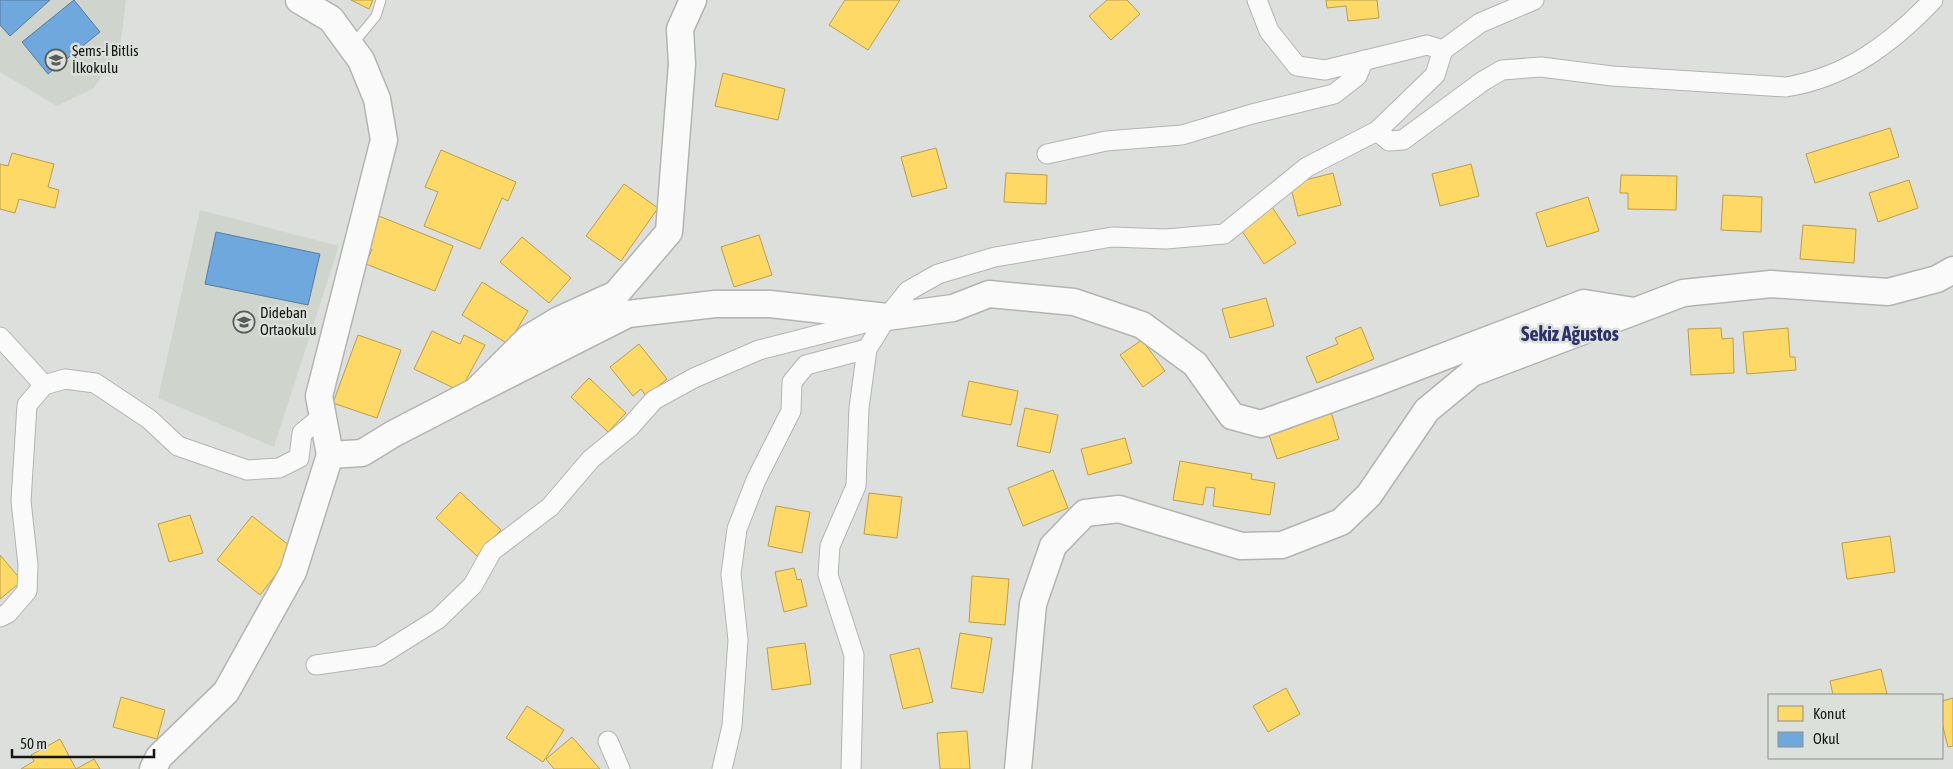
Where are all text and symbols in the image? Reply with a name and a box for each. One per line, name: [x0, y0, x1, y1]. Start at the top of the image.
place label: Şems-İ Bitlis İlkokulu: [72, 42, 138, 76]
school or university icon: Şems-İ Bitlis İlkokulu: [44, 48, 68, 72]
place label: Dideban Ortaokulu: [260, 304, 316, 338]
school or university icon: Dideban Ortaokulu: [232, 310, 256, 334]
district label: Sekiz Ağustos: [1521, 322, 1619, 345]
legend: [1768, 694, 1943, 759]
text: Konut: [1813, 705, 1846, 722]
scale bar: [12, 726, 155, 758]
text: Okul: [1813, 730, 1840, 747]
text: 50 m: [20, 735, 47, 752]

